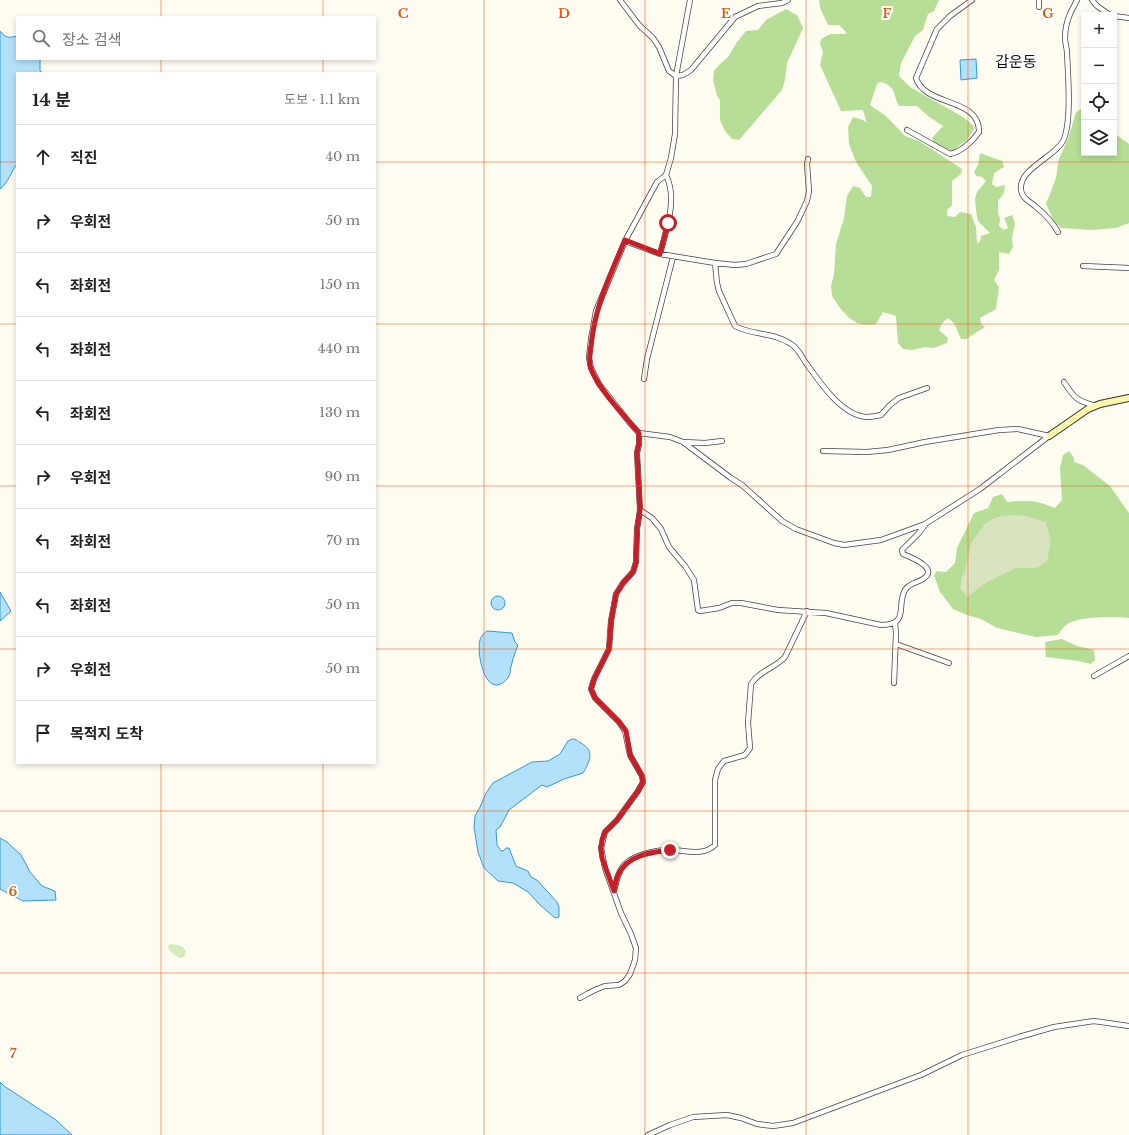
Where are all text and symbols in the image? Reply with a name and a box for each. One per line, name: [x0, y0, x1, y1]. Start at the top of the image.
text: C: [398, 5, 409, 22]
text: D: [558, 5, 570, 22]
text: E: [721, 5, 731, 22]
text: F: [883, 5, 892, 22]
text: G: [1042, 5, 1054, 22]
map controls: [1081, 12, 1117, 156]
button: +: [1081, 12, 1117, 48]
search box: [16, 16, 376, 60]
icon: search: [30, 27, 52, 49]
text: 장소 검색: [62, 30, 122, 49]
button: −: [1081, 48, 1117, 84]
district label: 갑운동: [995, 52, 1037, 71]
button: locate: [1081, 84, 1117, 120]
text: 14 분: [32, 90, 71, 111]
text: 도보 · 1.1 km: [284, 91, 360, 108]
button: layers: [1081, 120, 1117, 156]
icon: ahead: [32, 146, 54, 168]
text: 직진: [70, 148, 98, 167]
text: 40 m: [325, 148, 360, 165]
icon: right: [32, 210, 54, 232]
text: 우회전: [70, 212, 111, 231]
text: 50 m: [326, 212, 360, 229]
route start: [659, 214, 677, 232]
icon: left: [32, 274, 54, 296]
text: 좌회전: [70, 276, 111, 295]
text: 150 m: [320, 276, 360, 293]
icon: left: [32, 338, 54, 360]
text: 좌회전: [70, 340, 111, 359]
text: 440 m: [318, 340, 360, 357]
icon: left: [32, 402, 54, 424]
text: 좌회전: [70, 404, 111, 423]
text: 130 m: [319, 404, 360, 421]
icon: right: [32, 466, 54, 488]
text: 우회전: [70, 468, 111, 487]
text: 90 m: [325, 468, 360, 485]
icon: left: [32, 530, 54, 552]
text: 좌회전: [70, 532, 111, 551]
text: 70 m: [327, 532, 360, 549]
icon: left: [32, 594, 54, 616]
text: 좌회전: [70, 596, 111, 615]
text: 50 m: [326, 596, 360, 613]
icon: right: [32, 658, 54, 680]
text: 우회전: [70, 660, 111, 679]
text: 50 m: [326, 660, 360, 677]
icon: arrive: [32, 722, 54, 744]
text: 목적지 도착: [70, 724, 143, 743]
route end: [661, 841, 679, 859]
text: 6: [9, 883, 18, 900]
text: 7: [10, 1045, 17, 1062]

